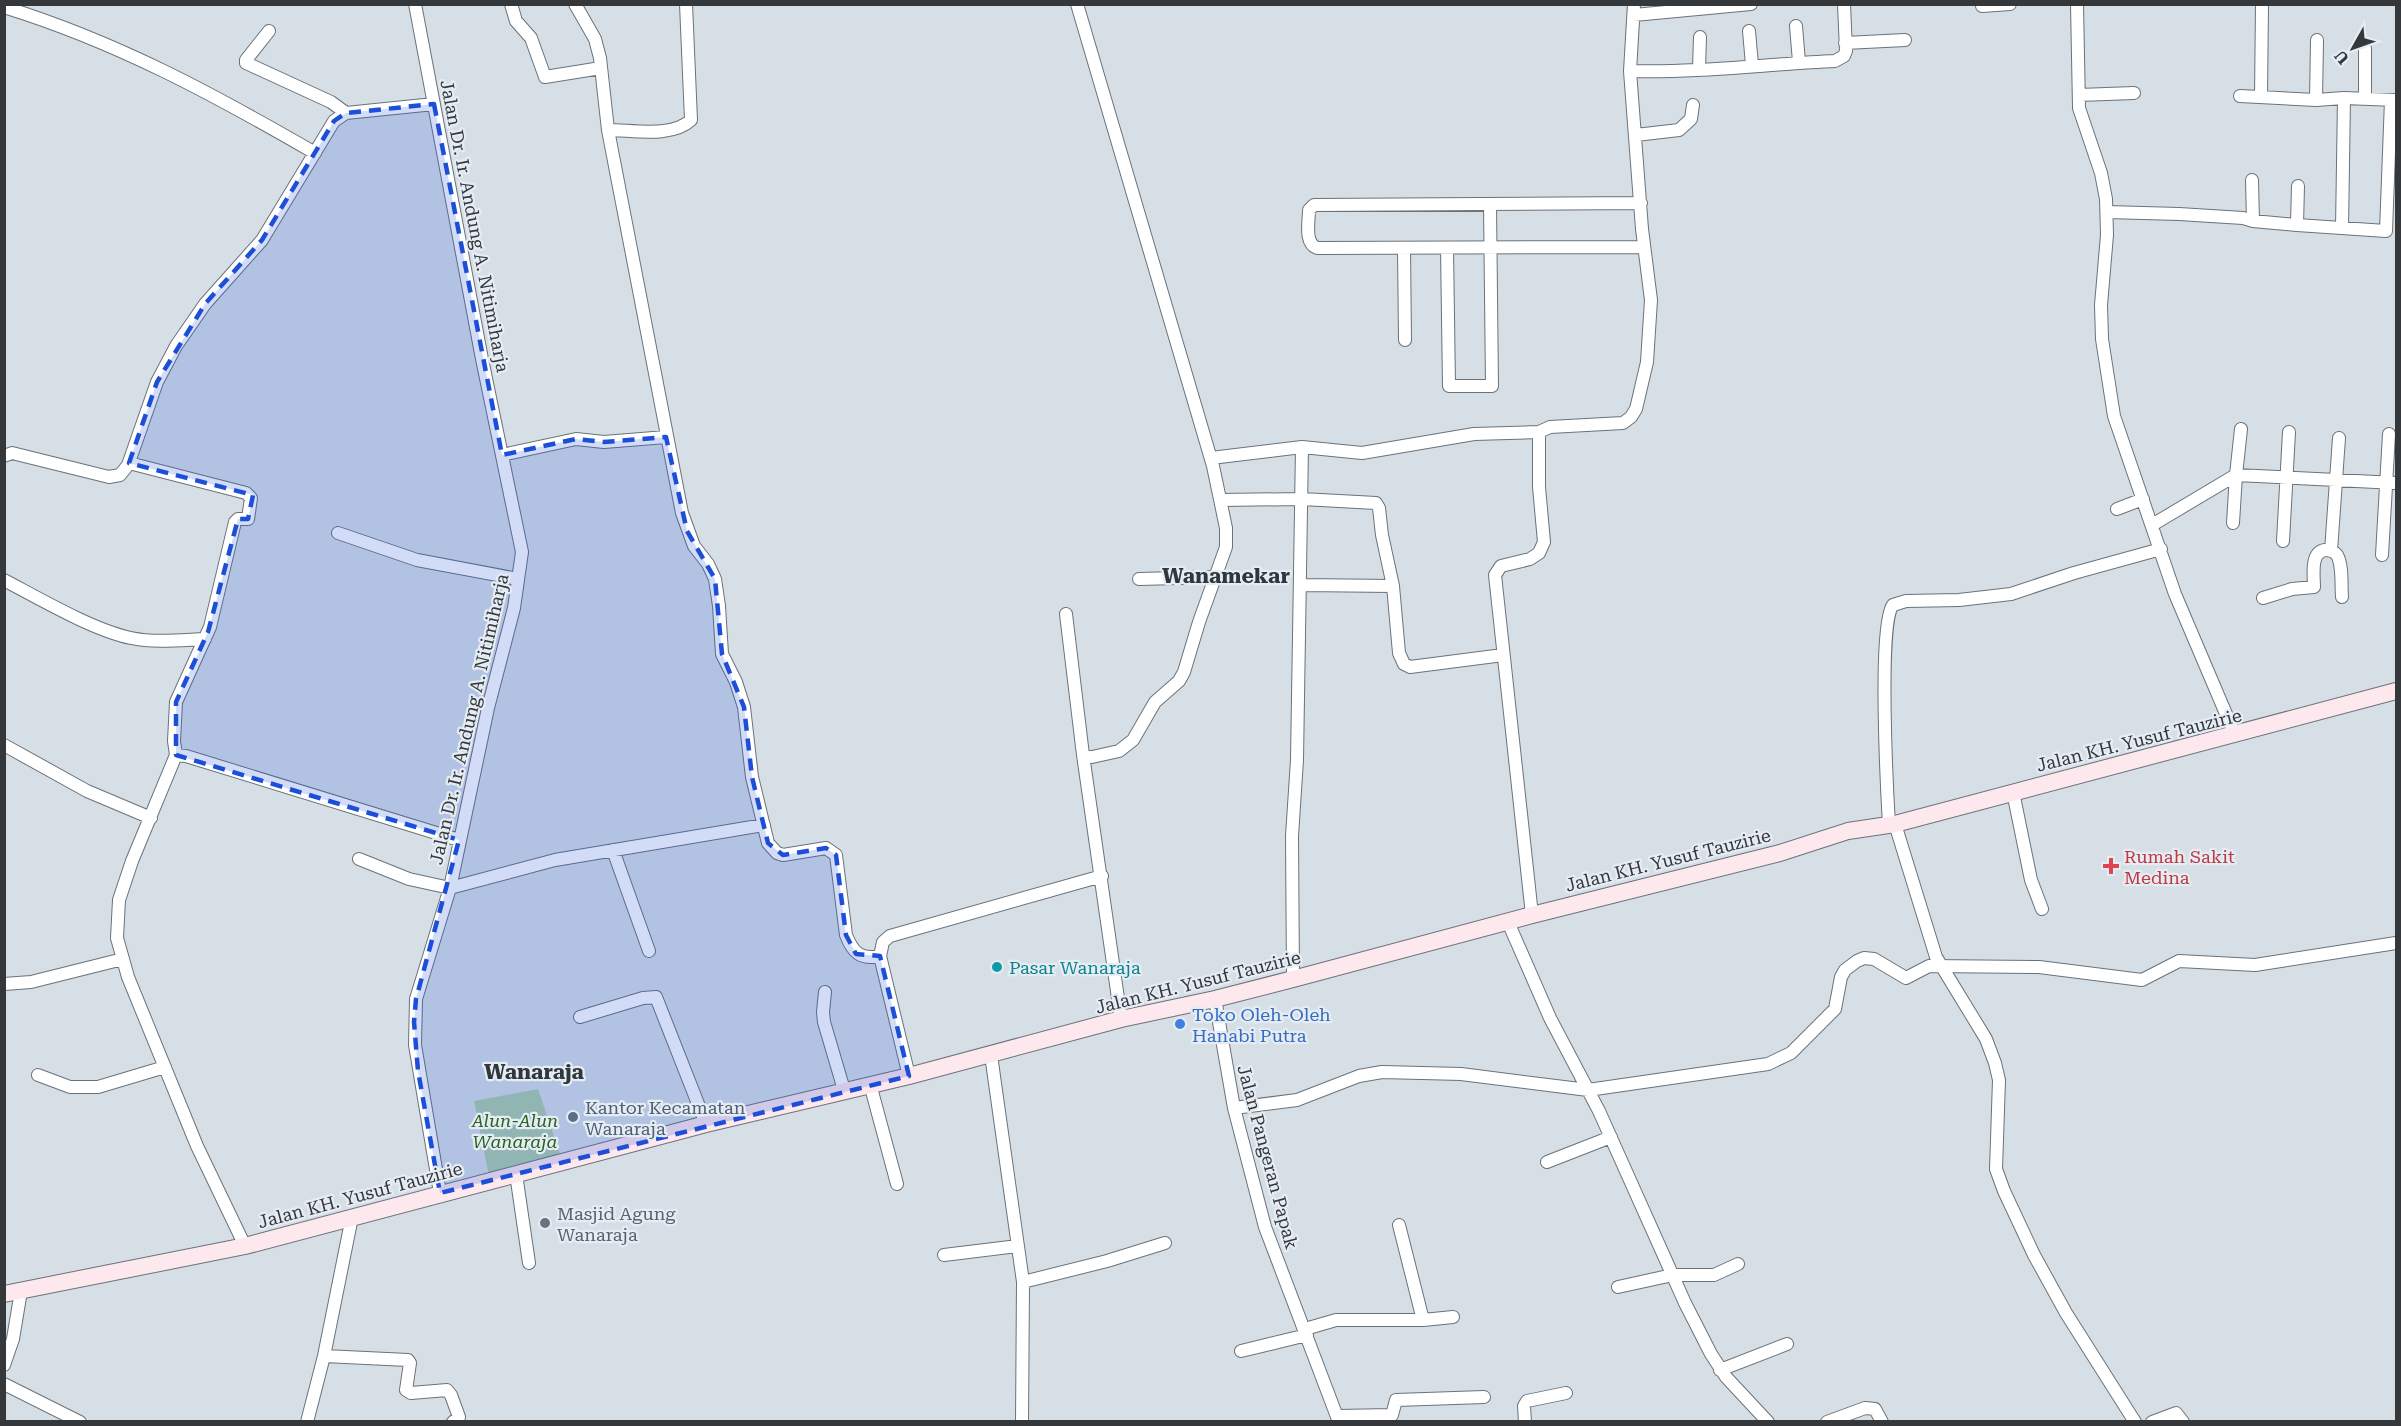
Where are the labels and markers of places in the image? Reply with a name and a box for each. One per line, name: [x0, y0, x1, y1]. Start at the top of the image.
place label: Rumah Sakit Medina: [2124, 846, 2235, 888]
marker: Rumah Sakit Medina: [2102, 857, 2120, 875]
place label: Pasar Wanaraja: [1009, 957, 1141, 978]
marker: Pasar Wanaraja: [990, 960, 1004, 974]
place label: Toko Oleh-Oleh Hanabi Putra: [1192, 1004, 1331, 1046]
marker: Toko Oleh-Oleh Hanabi Putra: [1173, 1017, 1187, 1031]
place label: Kantor Kecamatan Wanaraja: [585, 1097, 746, 1139]
marker: Kantor Kecamatan Wanaraja: [566, 1110, 580, 1124]
place label: Masjid Agung Wanaraja: [557, 1203, 676, 1245]
marker: Masjid Agung Wanaraja: [538, 1216, 552, 1230]

